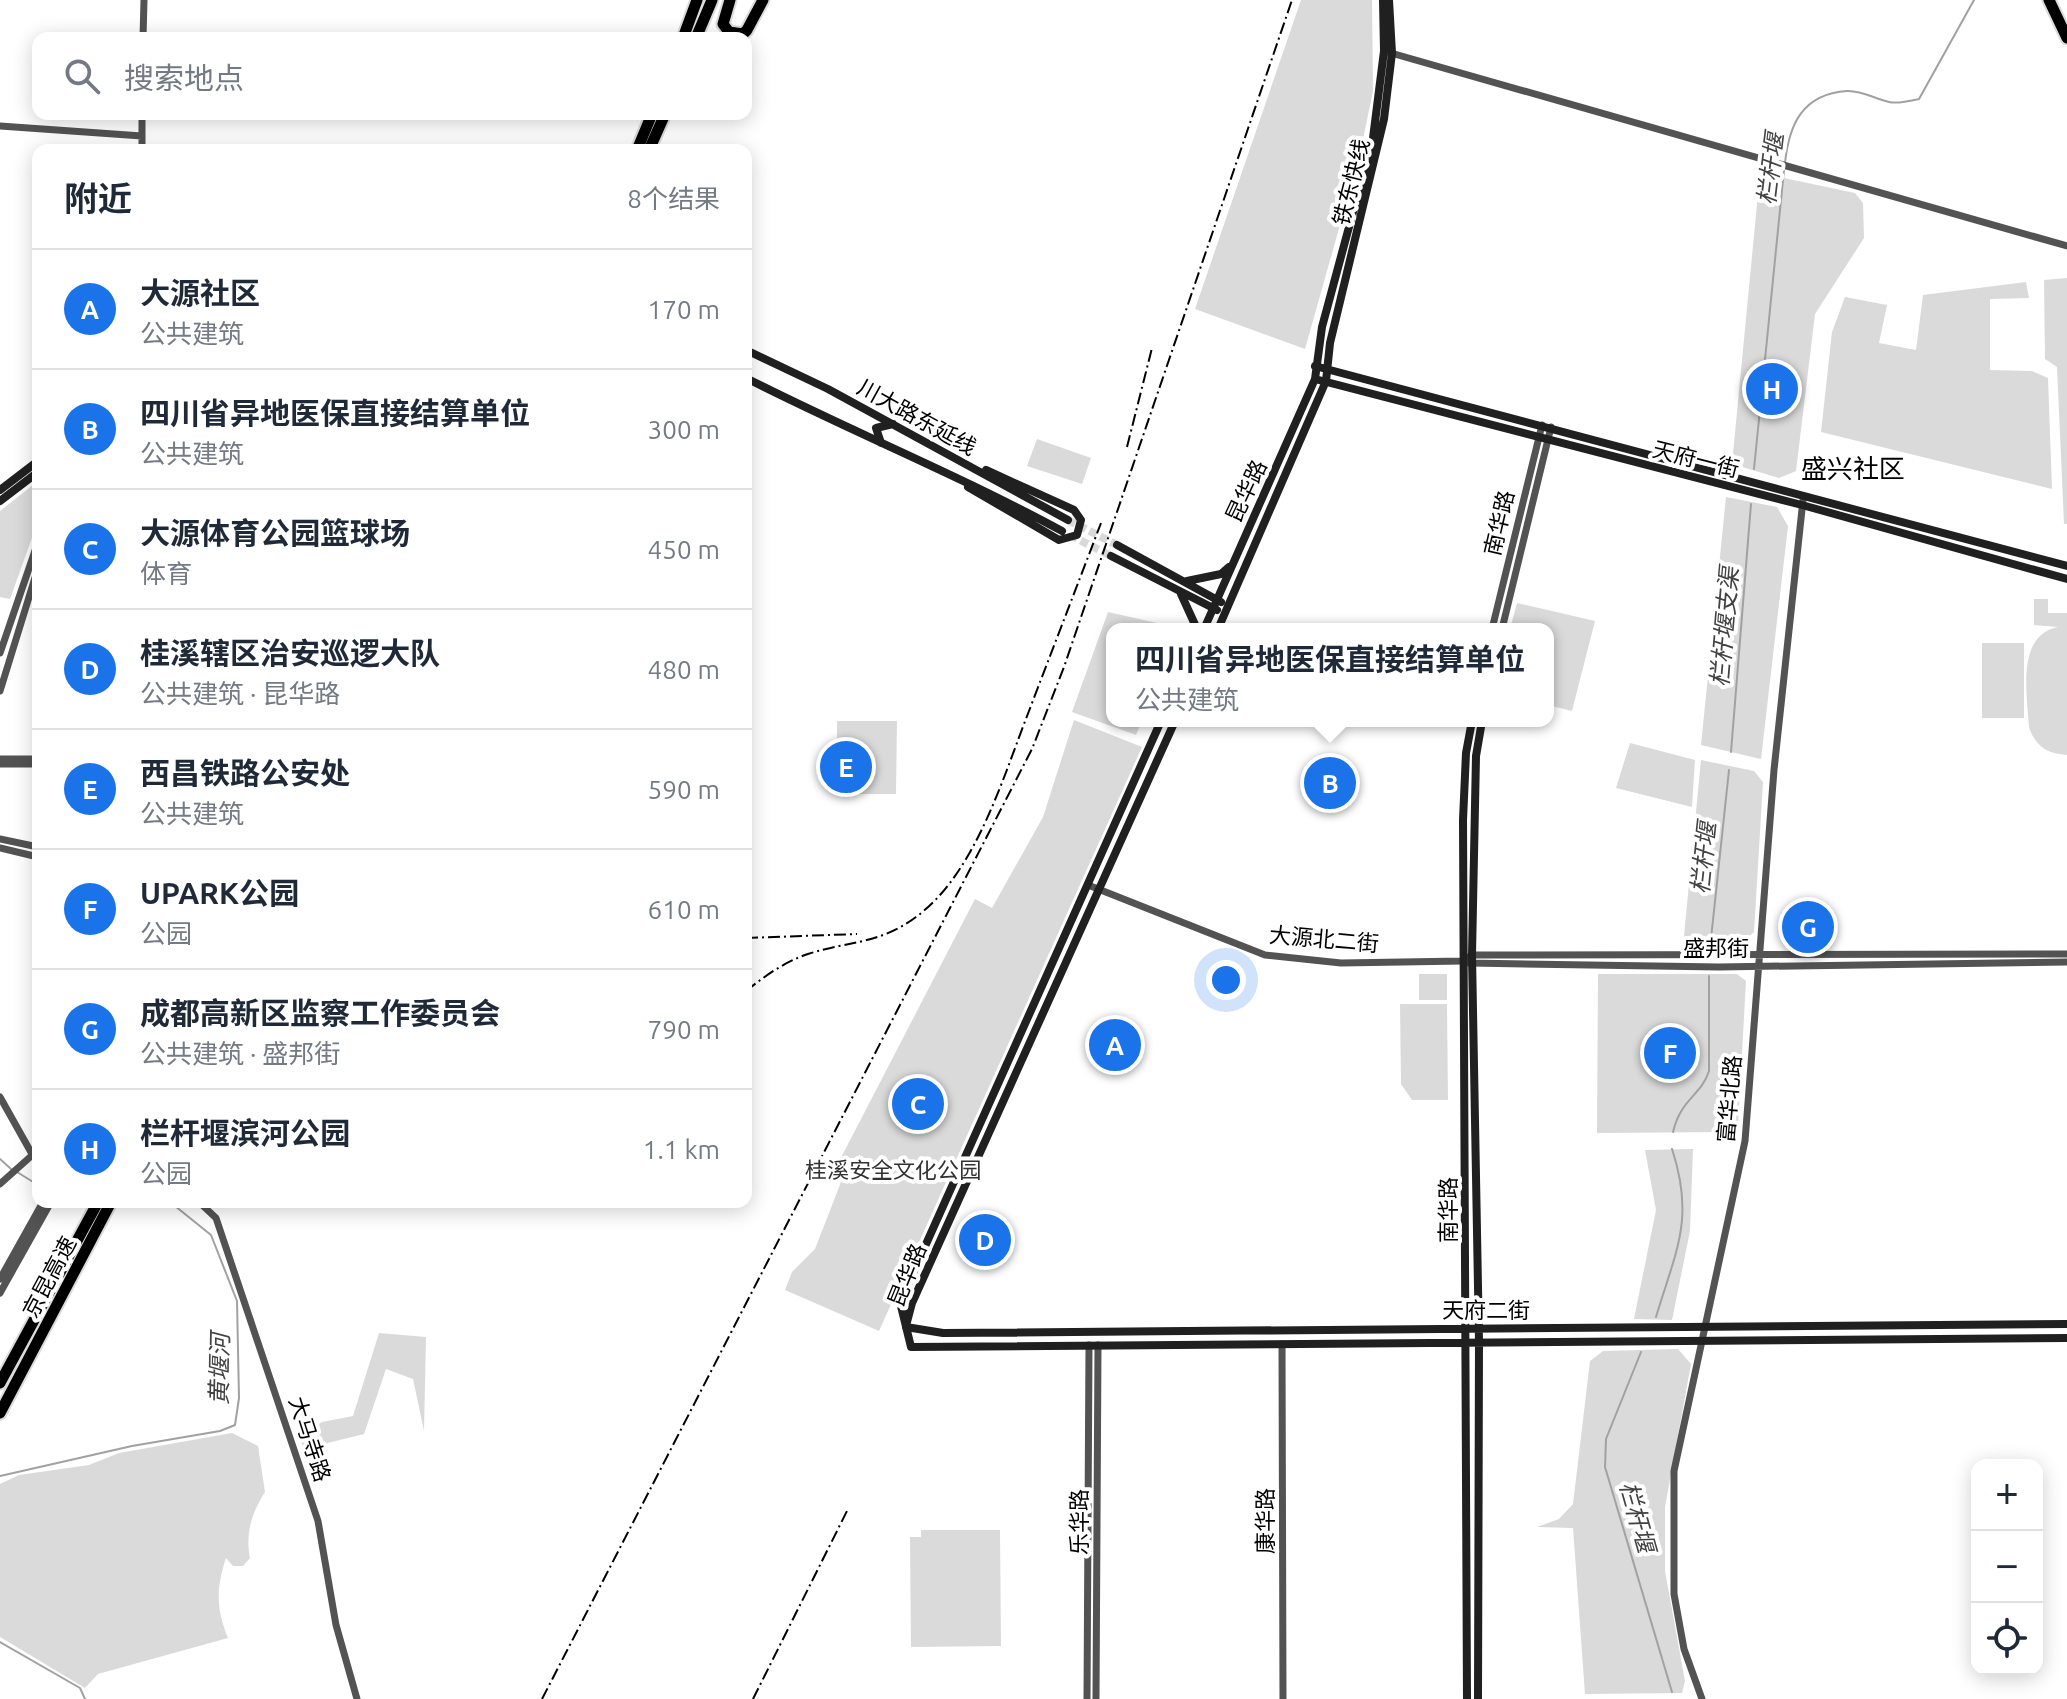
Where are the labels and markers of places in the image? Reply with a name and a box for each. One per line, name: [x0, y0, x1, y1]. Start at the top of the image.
pin: H: [1746, 359, 1798, 419]
pin: E: [820, 737, 872, 797]
pin: B: [1304, 753, 1356, 813]
pin: G: [1782, 897, 1834, 957]
pin: A: [1089, 1015, 1141, 1075]
pin: F: [1644, 1023, 1696, 1083]
pin: C: [892, 1074, 944, 1134]
pin: D: [959, 1210, 1011, 1270]

